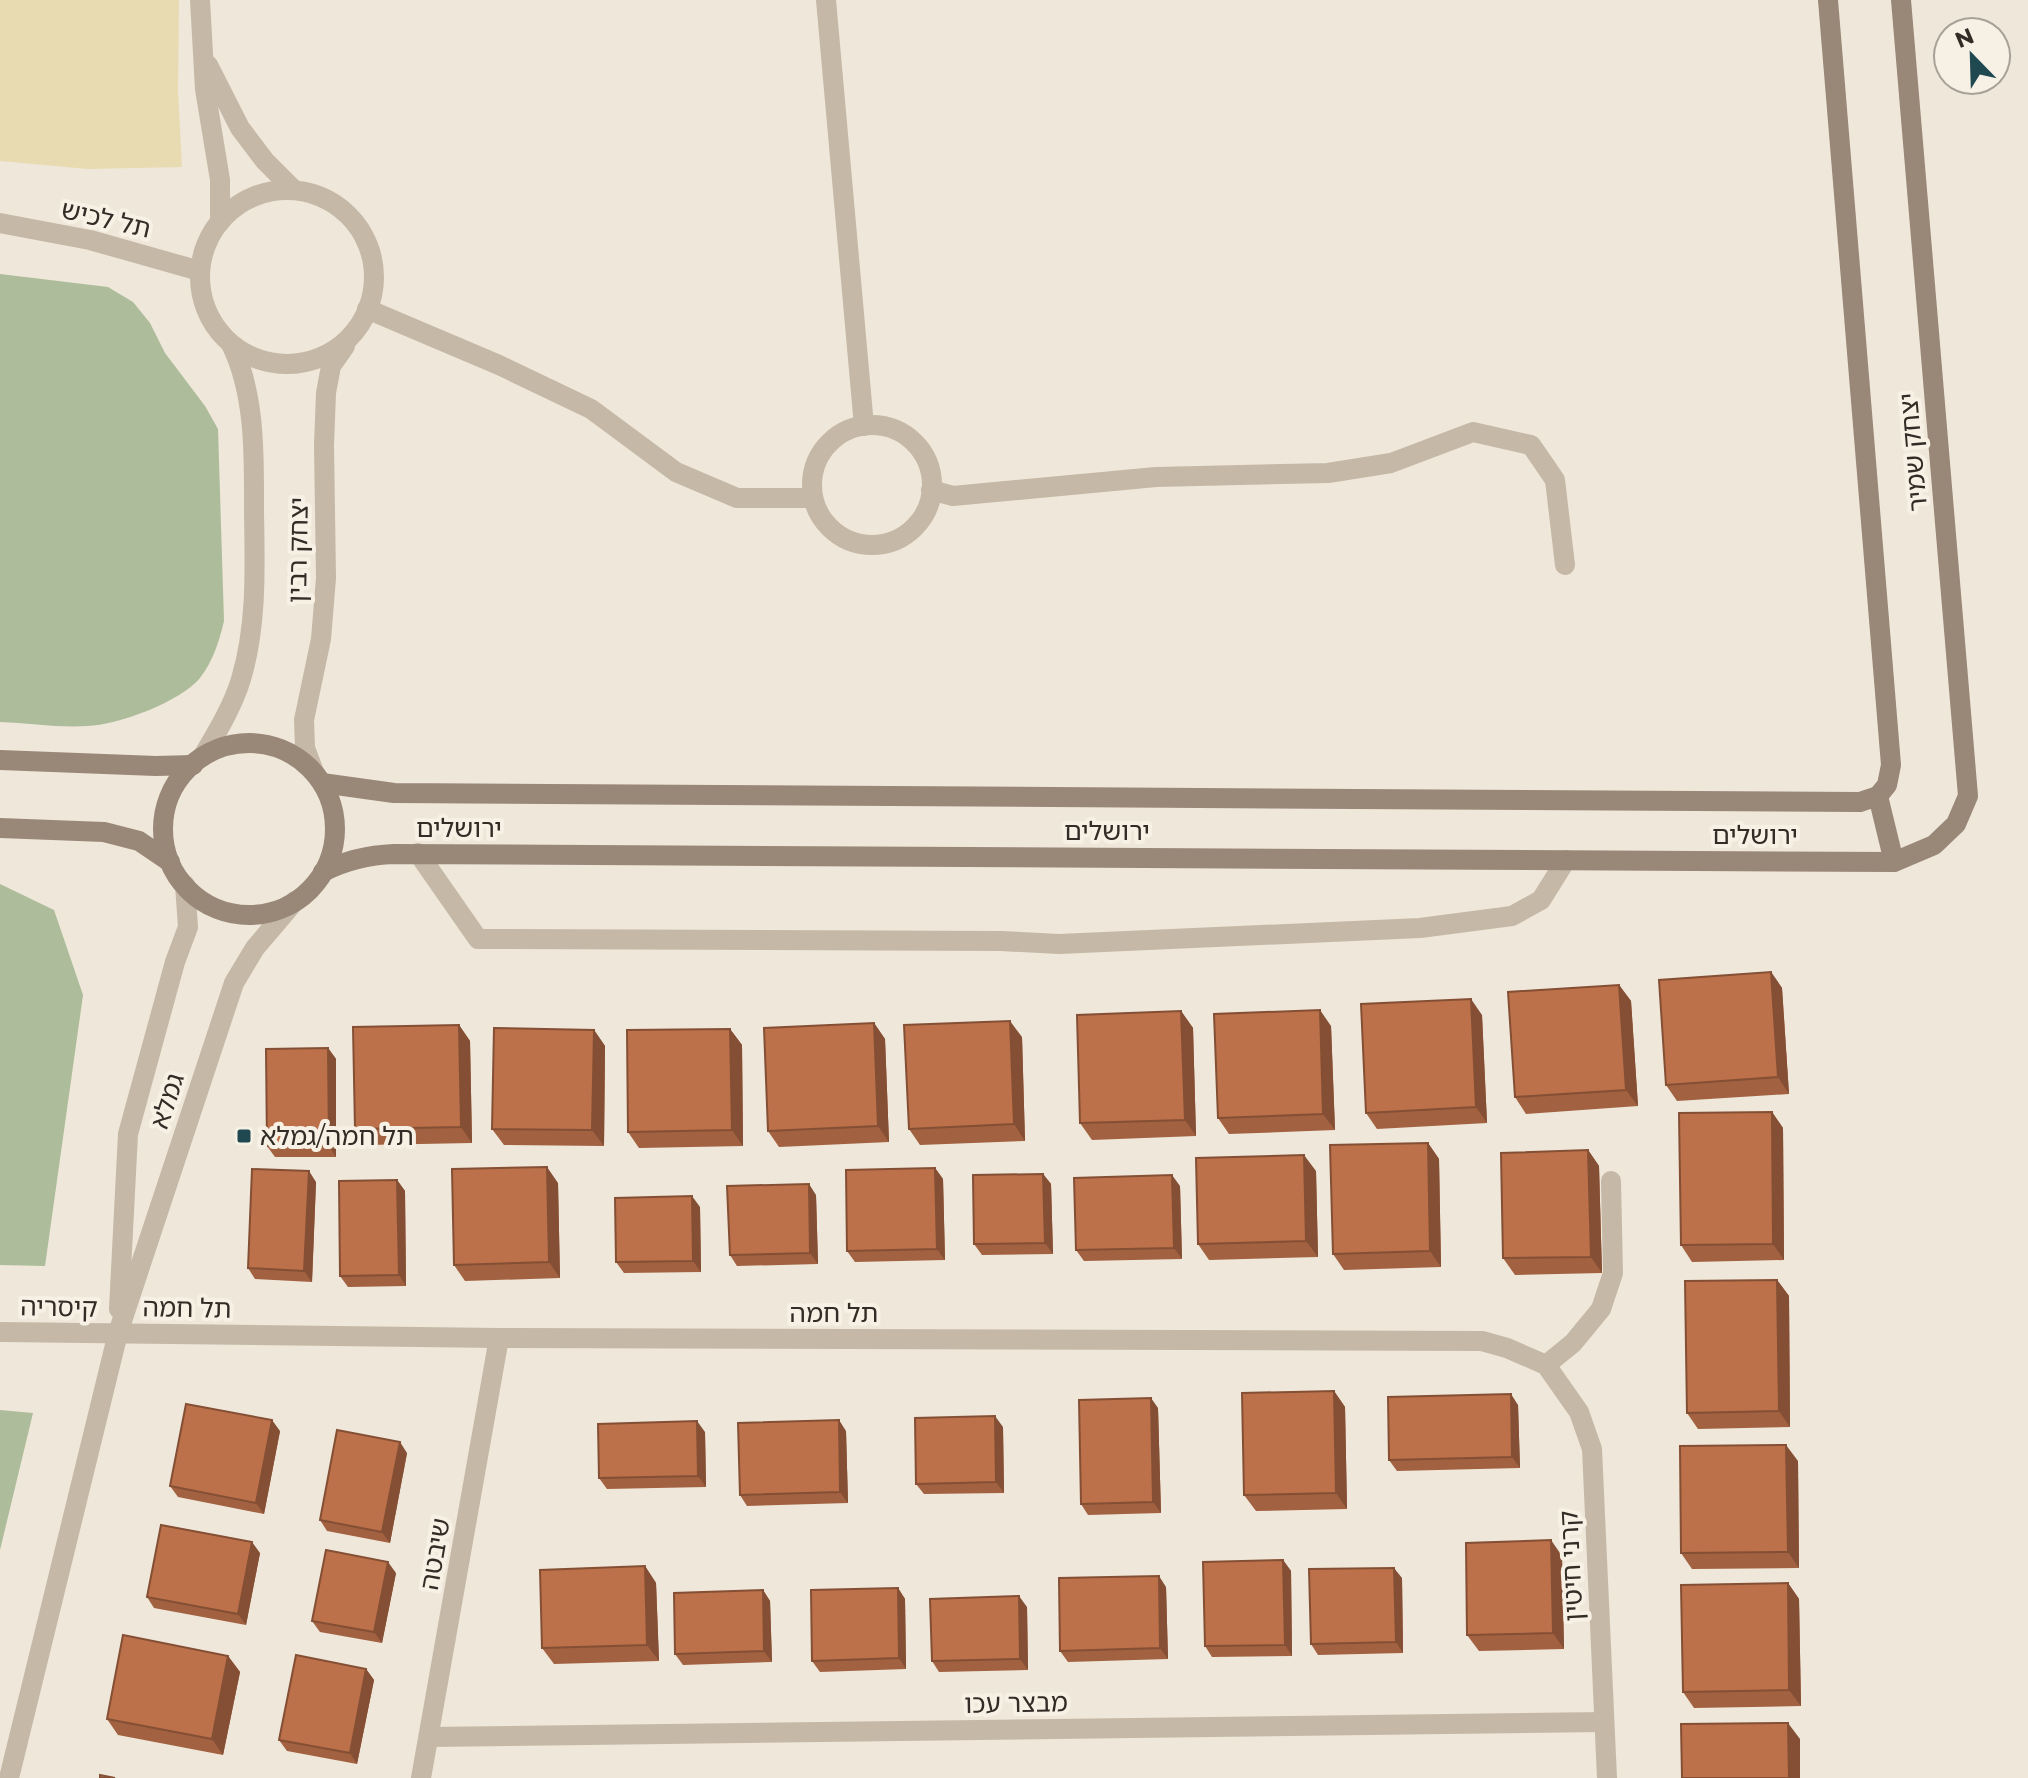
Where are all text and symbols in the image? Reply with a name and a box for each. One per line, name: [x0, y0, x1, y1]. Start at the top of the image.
north arrow: [1932, 16, 2012, 96]
text: N: [1951, 22, 1978, 54]
street label: תל לכיש: [58, 193, 154, 245]
street label: יצחק שמיר: [1892, 391, 1934, 513]
street label: יצחק רבין: [281, 497, 315, 603]
street label: ירושלים: [416, 812, 502, 844]
street label: ירושלים: [1064, 815, 1150, 847]
street label: ירושלים: [1712, 819, 1798, 851]
street label: גמלא: [143, 1069, 191, 1133]
place label: תל חמה/גמלא: [260, 1120, 414, 1152]
marker: תל חמה/גמלא: [235, 1127, 253, 1145]
street label: קיסריה: [20, 1290, 98, 1324]
street label: תל חמה: [142, 1291, 232, 1325]
street label: תל חמה: [790, 1297, 878, 1329]
street label: קרני חיטין: [1552, 1510, 1590, 1622]
street label: שיבטה: [413, 1515, 457, 1593]
street label: מבצר עכו: [964, 1686, 1068, 1720]

